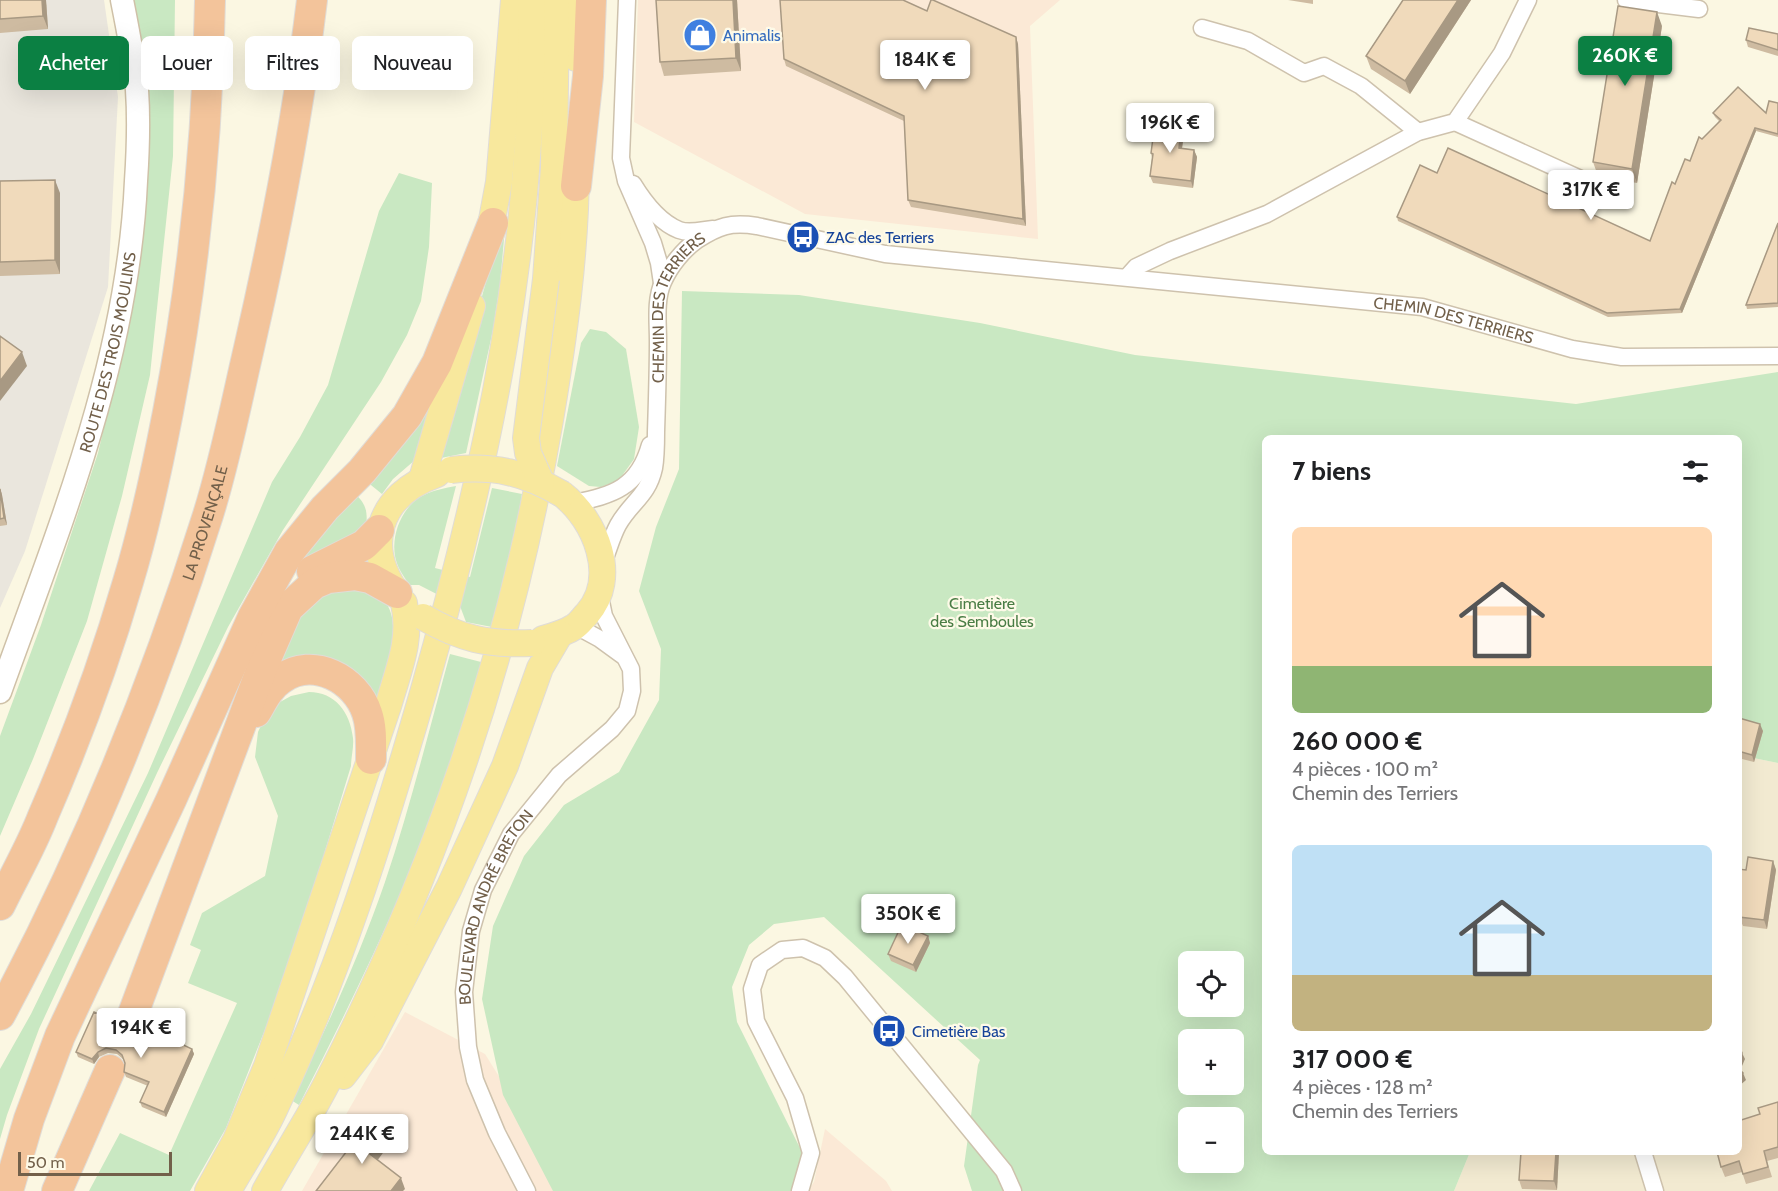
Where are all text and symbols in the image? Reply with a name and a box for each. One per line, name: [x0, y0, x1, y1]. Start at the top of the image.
shop icon: Animalis: [682, 17, 718, 53]
place label: Animalis: [723, 26, 781, 45]
chip: Acheter: [18, 36, 129, 90]
chip: Louer: [141, 36, 233, 90]
chip: Filtres: [245, 36, 340, 90]
chip: Nouveau: [352, 36, 473, 90]
pin: 260K €: [1576, 36, 1674, 87]
pin: 184K €: [876, 40, 974, 91]
text: 260K €: [1592, 43, 1658, 67]
text: 184K €: [894, 47, 956, 71]
pin: 196K €: [1121, 103, 1219, 154]
text: 196K €: [1140, 110, 1200, 134]
pin: 317K €: [1542, 170, 1640, 221]
text: 317K €: [1562, 177, 1620, 201]
bus stop icon: ZAC des Terriers: [785, 219, 821, 255]
street label: CHEMIN DES TERRIERS: [648, 228, 709, 383]
place label: ZAC des Terriers: [826, 228, 934, 247]
street label: ROUTE DES TROIS MOULINS: [75, 251, 139, 455]
street label: CHEMIN DES TERRIERS: [1373, 293, 1536, 347]
text: 7 biens: [1292, 455, 1371, 487]
icon: filters: [1679, 455, 1712, 488]
street label: LA PROVENÇALE: [178, 463, 231, 583]
icon: home: [1448, 566, 1556, 674]
park label: Cimetière des Semboules: [930, 594, 1034, 631]
text: 260 000 €: [1292, 725, 1422, 757]
text: 4 pièces · 100 m²: [1292, 757, 1438, 781]
text: Chemin des Terriers: [1292, 781, 1458, 805]
street label: BOULEVARD ANDRÉ BRETON: [454, 805, 537, 1006]
icon: home: [1448, 884, 1556, 992]
pin: 350K €: [859, 894, 957, 945]
text: 350K €: [875, 901, 941, 925]
map controls: [1178, 951, 1244, 1173]
button: locate: [1178, 951, 1244, 1017]
pin: 194K €: [92, 1008, 190, 1059]
bus stop icon: Cimetière Bas: [871, 1013, 907, 1049]
text: 194K €: [111, 1015, 171, 1039]
place label: Cimetière Bas: [912, 1022, 1006, 1041]
button: +: [1178, 1029, 1244, 1095]
text: 317 000 €: [1292, 1043, 1412, 1075]
text: 4 pièces · 128 m²: [1292, 1075, 1433, 1099]
text: Chemin des Terriers: [1292, 1099, 1458, 1123]
button: −: [1178, 1107, 1244, 1173]
pin: 244K €: [313, 1114, 411, 1165]
text: 244K €: [329, 1121, 395, 1145]
scale bar: [18, 1149, 172, 1176]
text: 50 m: [27, 1153, 64, 1172]

